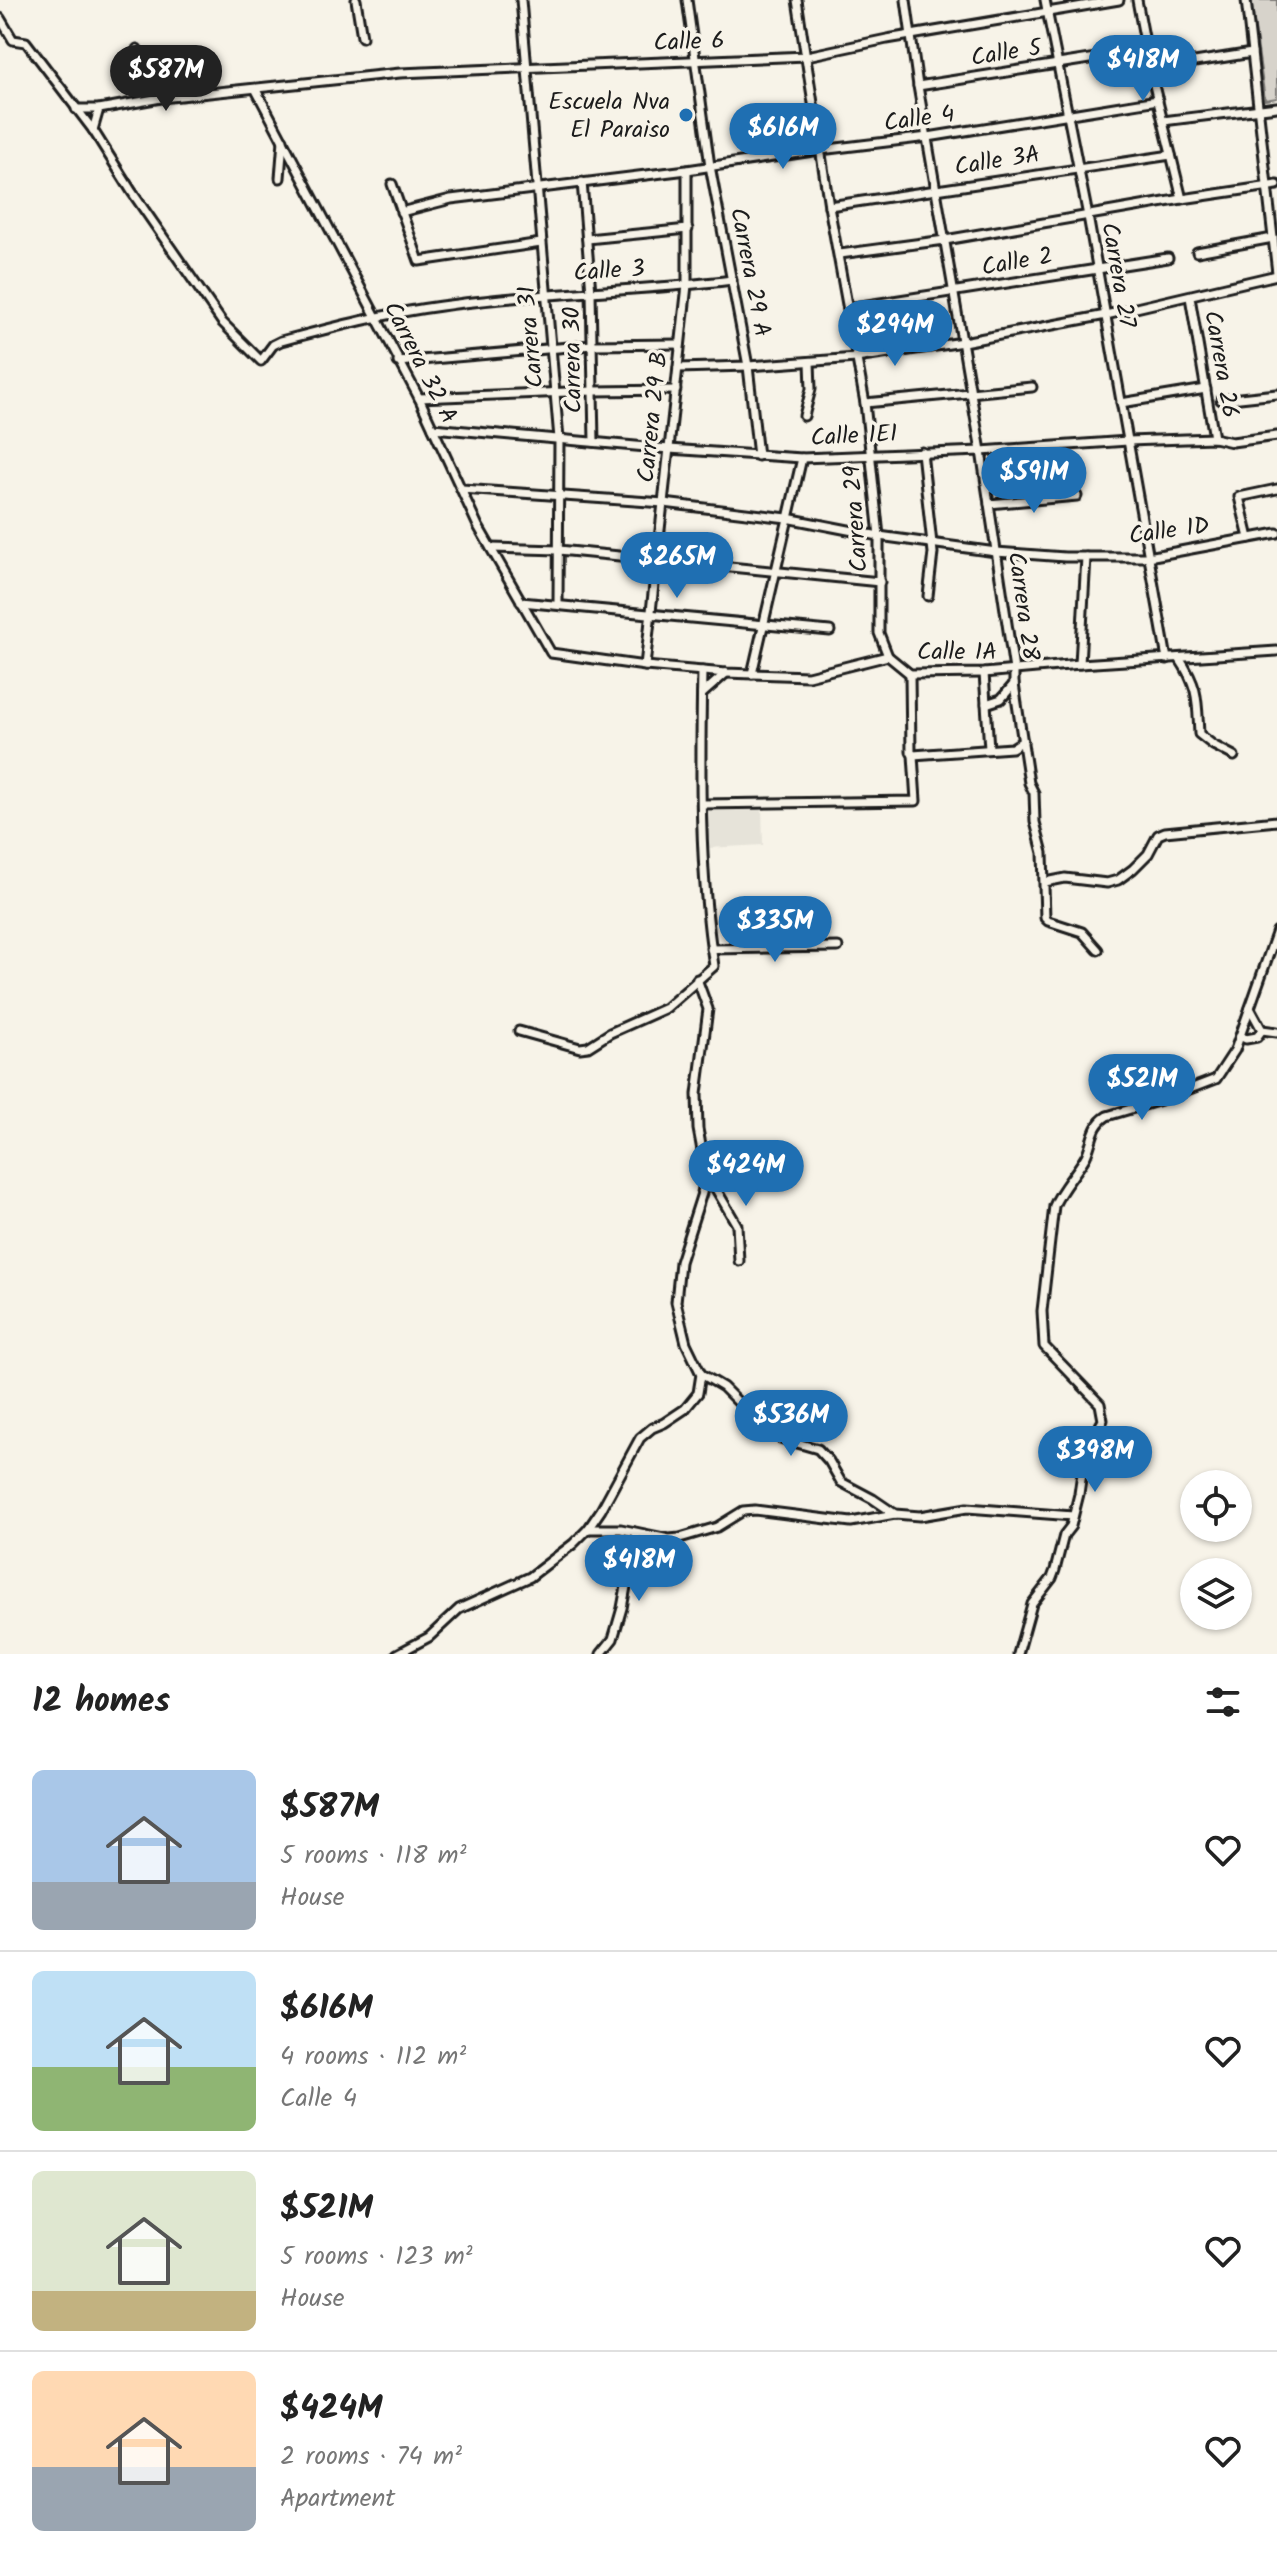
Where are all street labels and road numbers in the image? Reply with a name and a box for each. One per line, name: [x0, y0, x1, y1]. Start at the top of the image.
street label: Calle 6: [653, 22, 725, 63]
street label: Calle 5: [968, 28, 1046, 78]
street label: Calle 4: [881, 95, 957, 144]
street label: Calle 3A: [952, 135, 1043, 187]
street label: Carrera 29 A: [718, 204, 781, 340]
street label: Carrera 27: [1089, 220, 1146, 332]
street label: Calle 2: [979, 237, 1056, 288]
street label: Calle 3: [572, 250, 646, 293]
street label: Carrera 31: [508, 284, 555, 390]
street label: Carrera 32 A: [372, 295, 467, 431]
street label: Carrera 30: [553, 306, 594, 414]
street label: Carrera 26: [1192, 307, 1249, 421]
street label: Carrera 29 B: [627, 350, 680, 485]
street label: Calle 1E1: [810, 415, 899, 458]
street label: Carrera 29: [833, 464, 880, 574]
street label: Calle 1D: [1126, 507, 1212, 556]
street label: Carrera 28: [996, 549, 1050, 664]
street label: Calle 1A: [917, 633, 997, 672]

